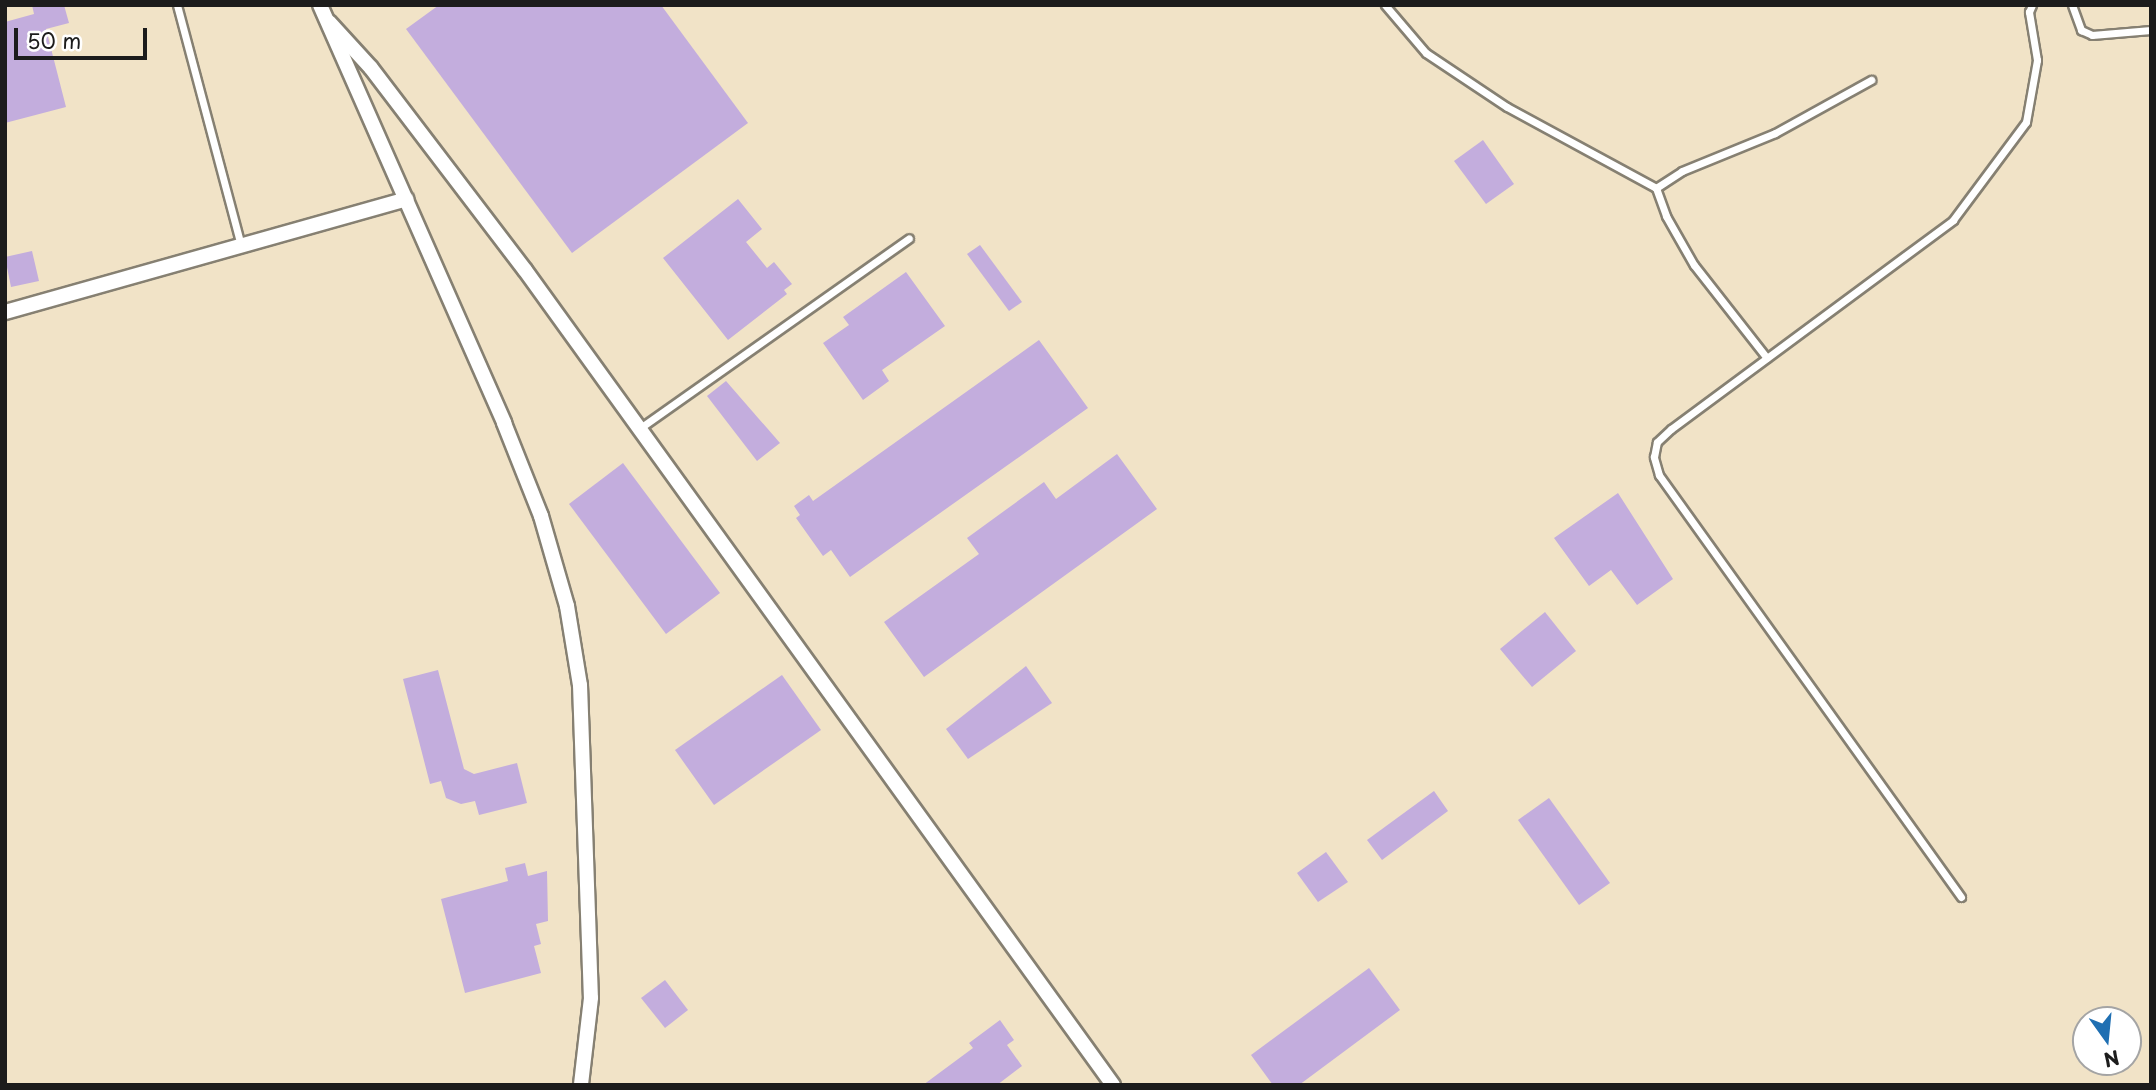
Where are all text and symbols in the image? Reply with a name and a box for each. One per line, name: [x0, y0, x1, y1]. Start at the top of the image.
scale bar: [18, 14, 150, 58]
text: 50 m: [27, 24, 81, 56]
north arrow: [2072, 1006, 2142, 1076]
text: N: [2101, 1044, 2123, 1075]

